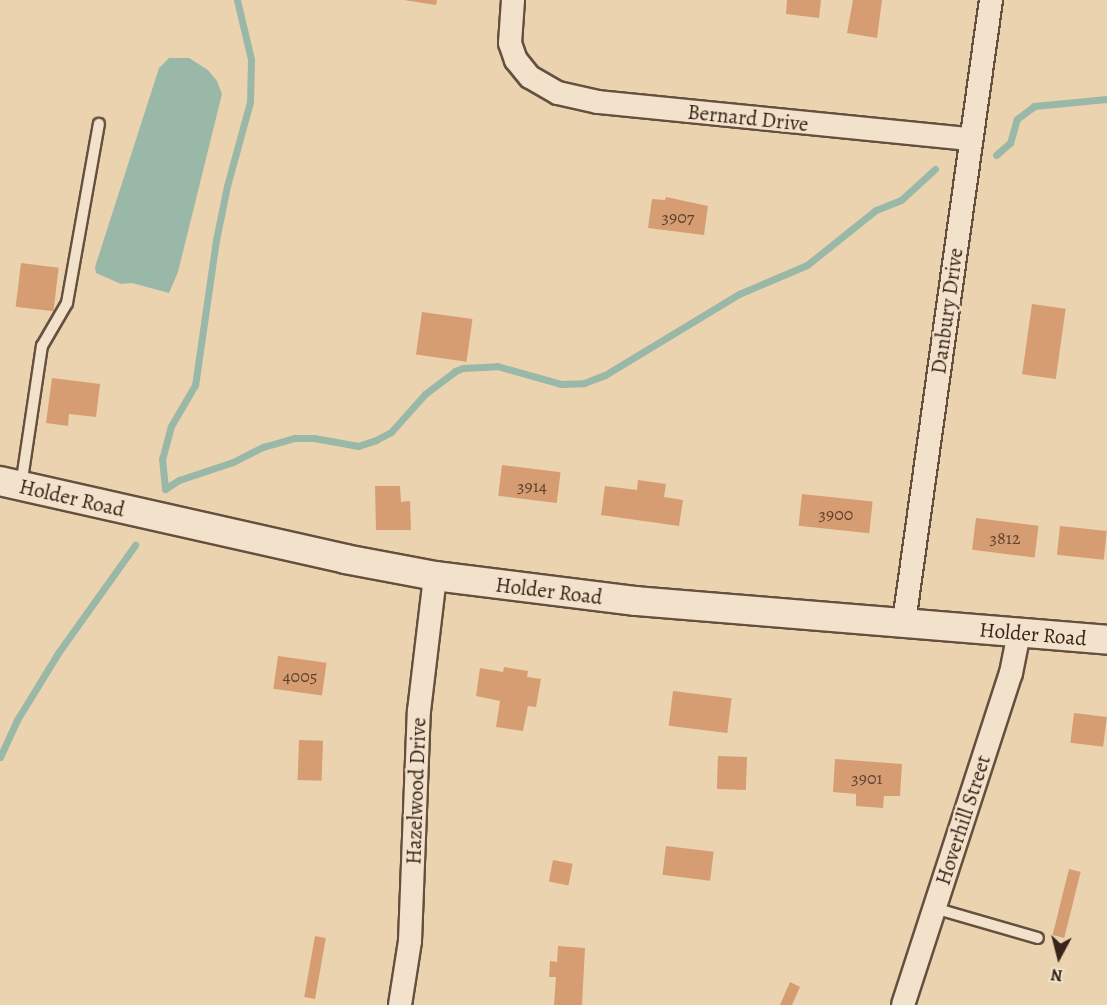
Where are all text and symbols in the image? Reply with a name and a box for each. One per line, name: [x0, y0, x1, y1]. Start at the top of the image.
street label: Bernard Drive: [686, 99, 810, 137]
house number: 3907: [662, 206, 694, 228]
street label: Danbury Drive: [926, 246, 968, 376]
street label: Holder Road: [17, 474, 127, 522]
house number: 3914: [517, 475, 547, 497]
house number: 3900: [819, 503, 853, 525]
house number: 3812: [990, 527, 1020, 549]
street label: Holder Road: [494, 572, 604, 610]
street label: Holder Road: [978, 617, 1088, 651]
house number: 4005: [282, 665, 318, 687]
street label: Hazelwood Drive: [401, 717, 431, 865]
street label: Hoverhill Street: [930, 752, 996, 888]
house number: 3901: [851, 767, 883, 789]
north arrow: [1029, 927, 1089, 987]
text: N: [1050, 963, 1064, 986]

